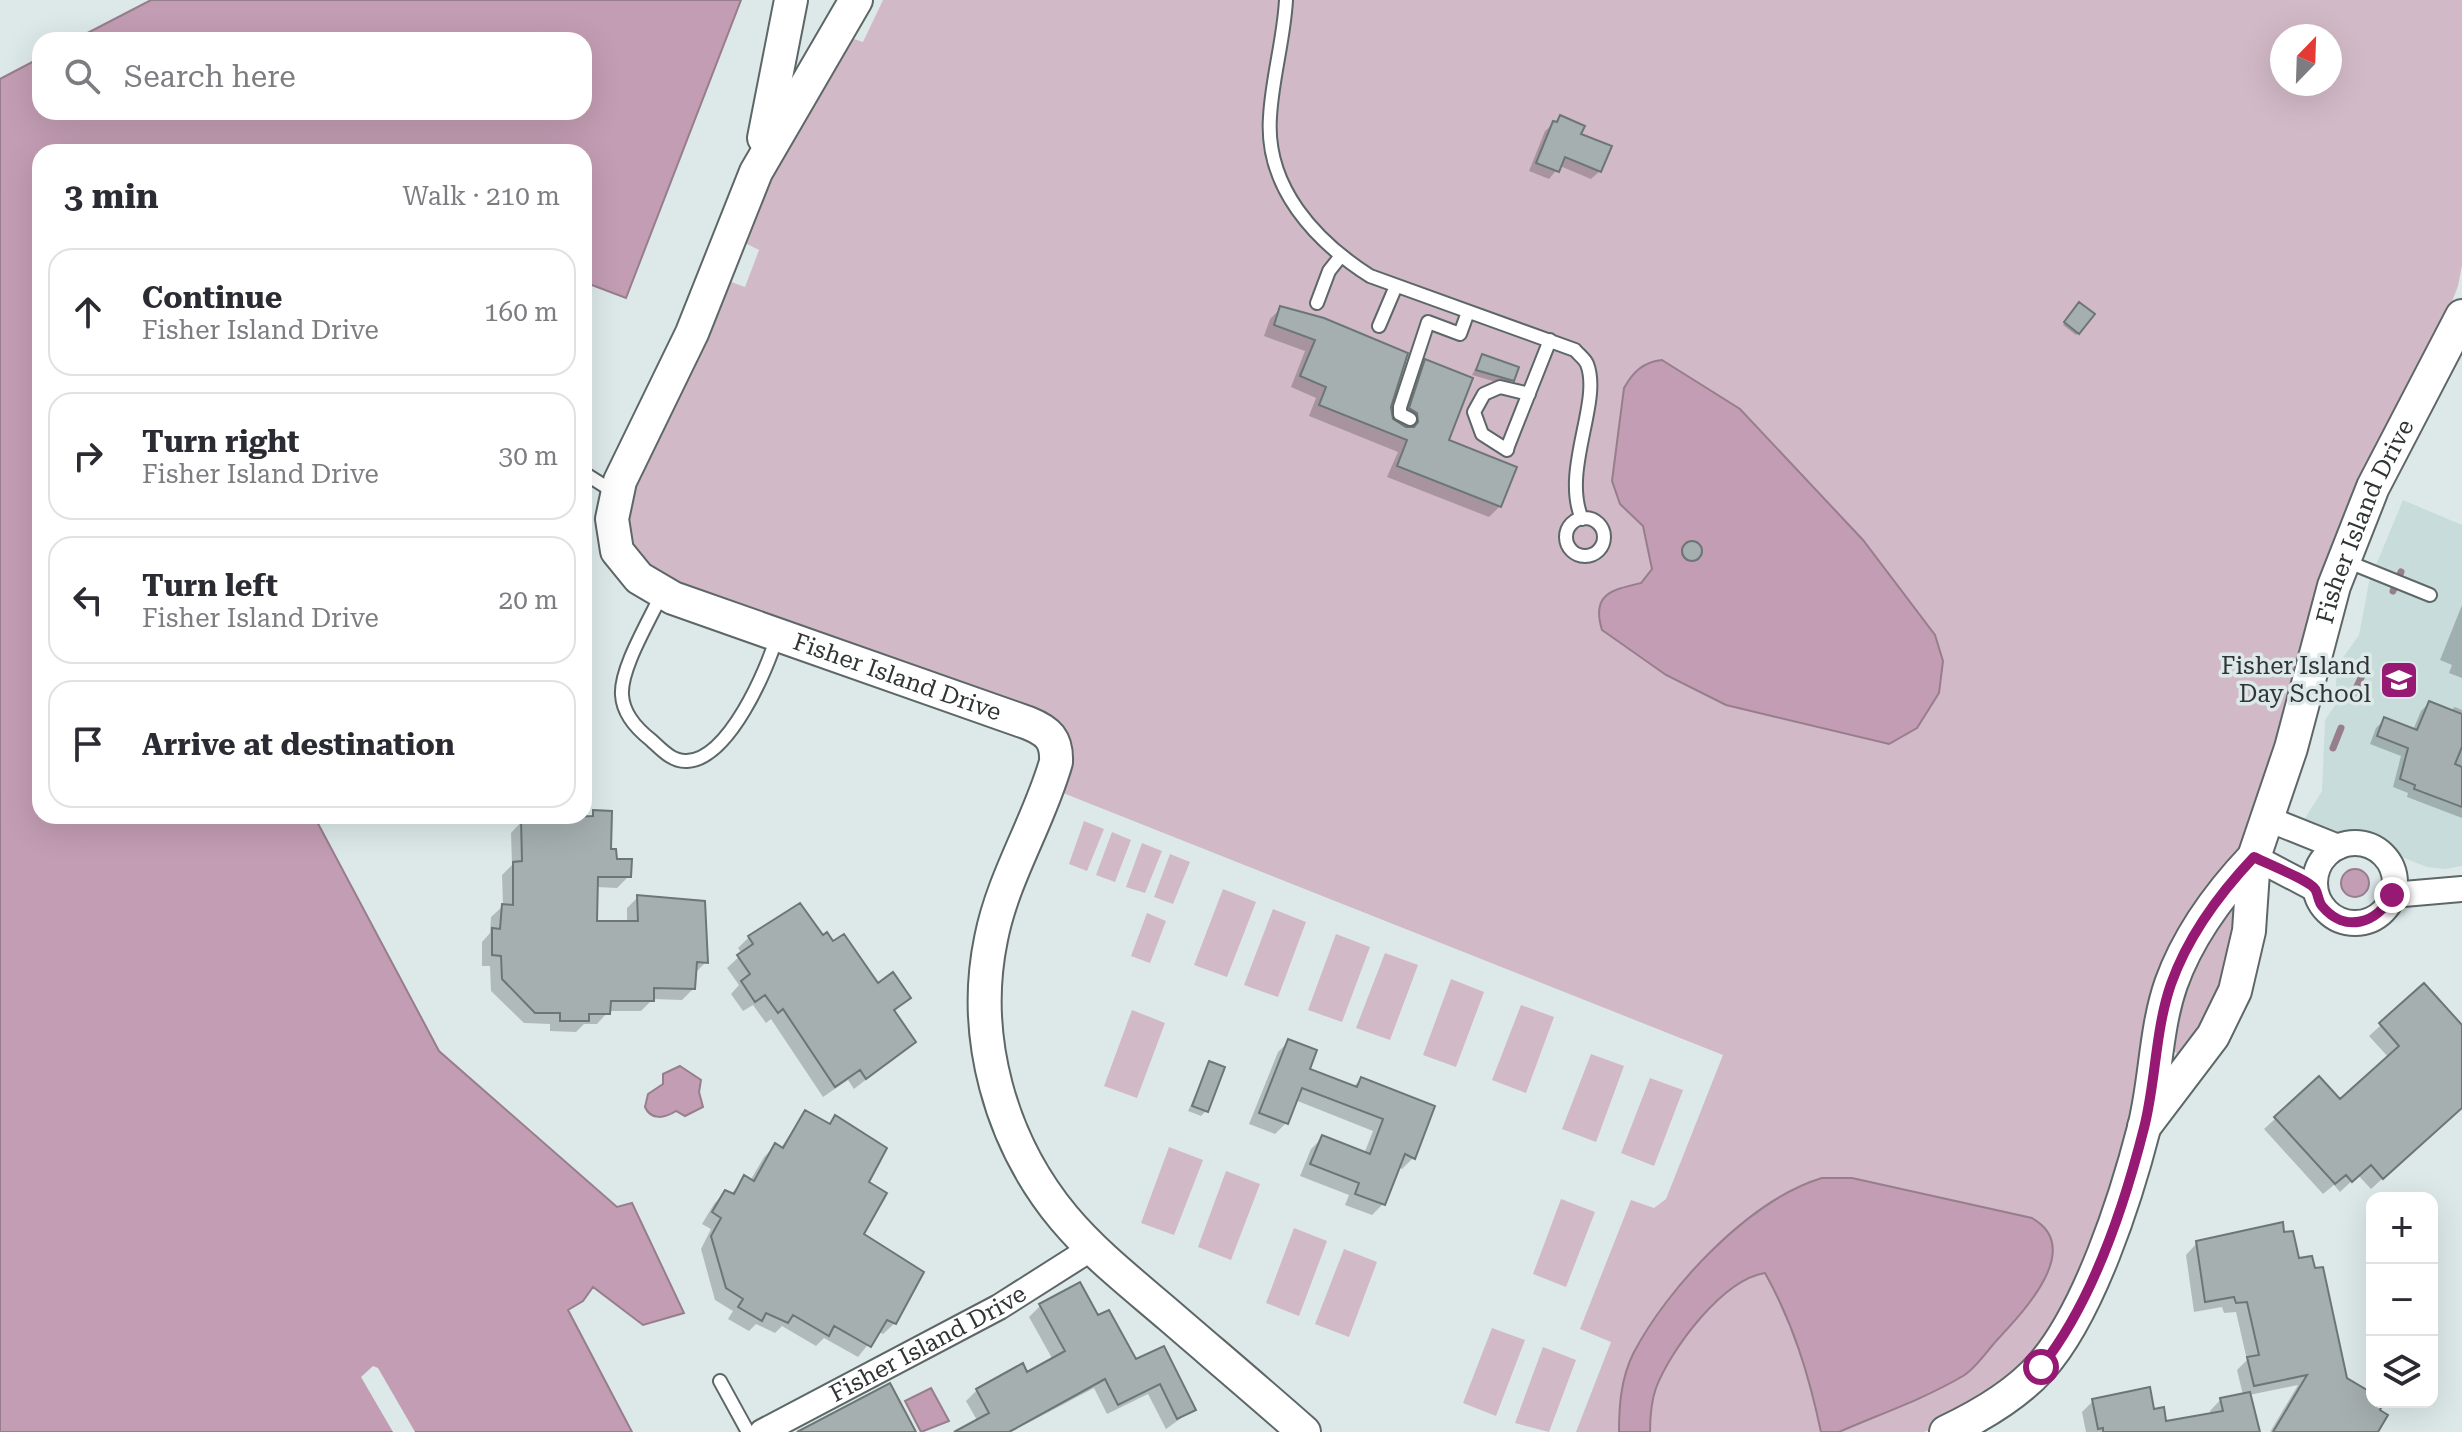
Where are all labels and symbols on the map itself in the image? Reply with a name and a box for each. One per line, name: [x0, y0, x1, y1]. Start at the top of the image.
north arrow: [2270, 24, 2342, 96]
street label: Fisher Island Drive: [2311, 415, 2420, 626]
street label: Fisher Island Drive: [789, 627, 1005, 726]
place label: Fisher Island Day School: [2221, 652, 2371, 708]
school or university icon: Fisher Island Day School: [2378, 659, 2420, 701]
route end: [2374, 877, 2410, 913]
street label: Fisher Island Drive: [825, 1279, 1031, 1408]
route start: [2023, 1349, 2059, 1385]

